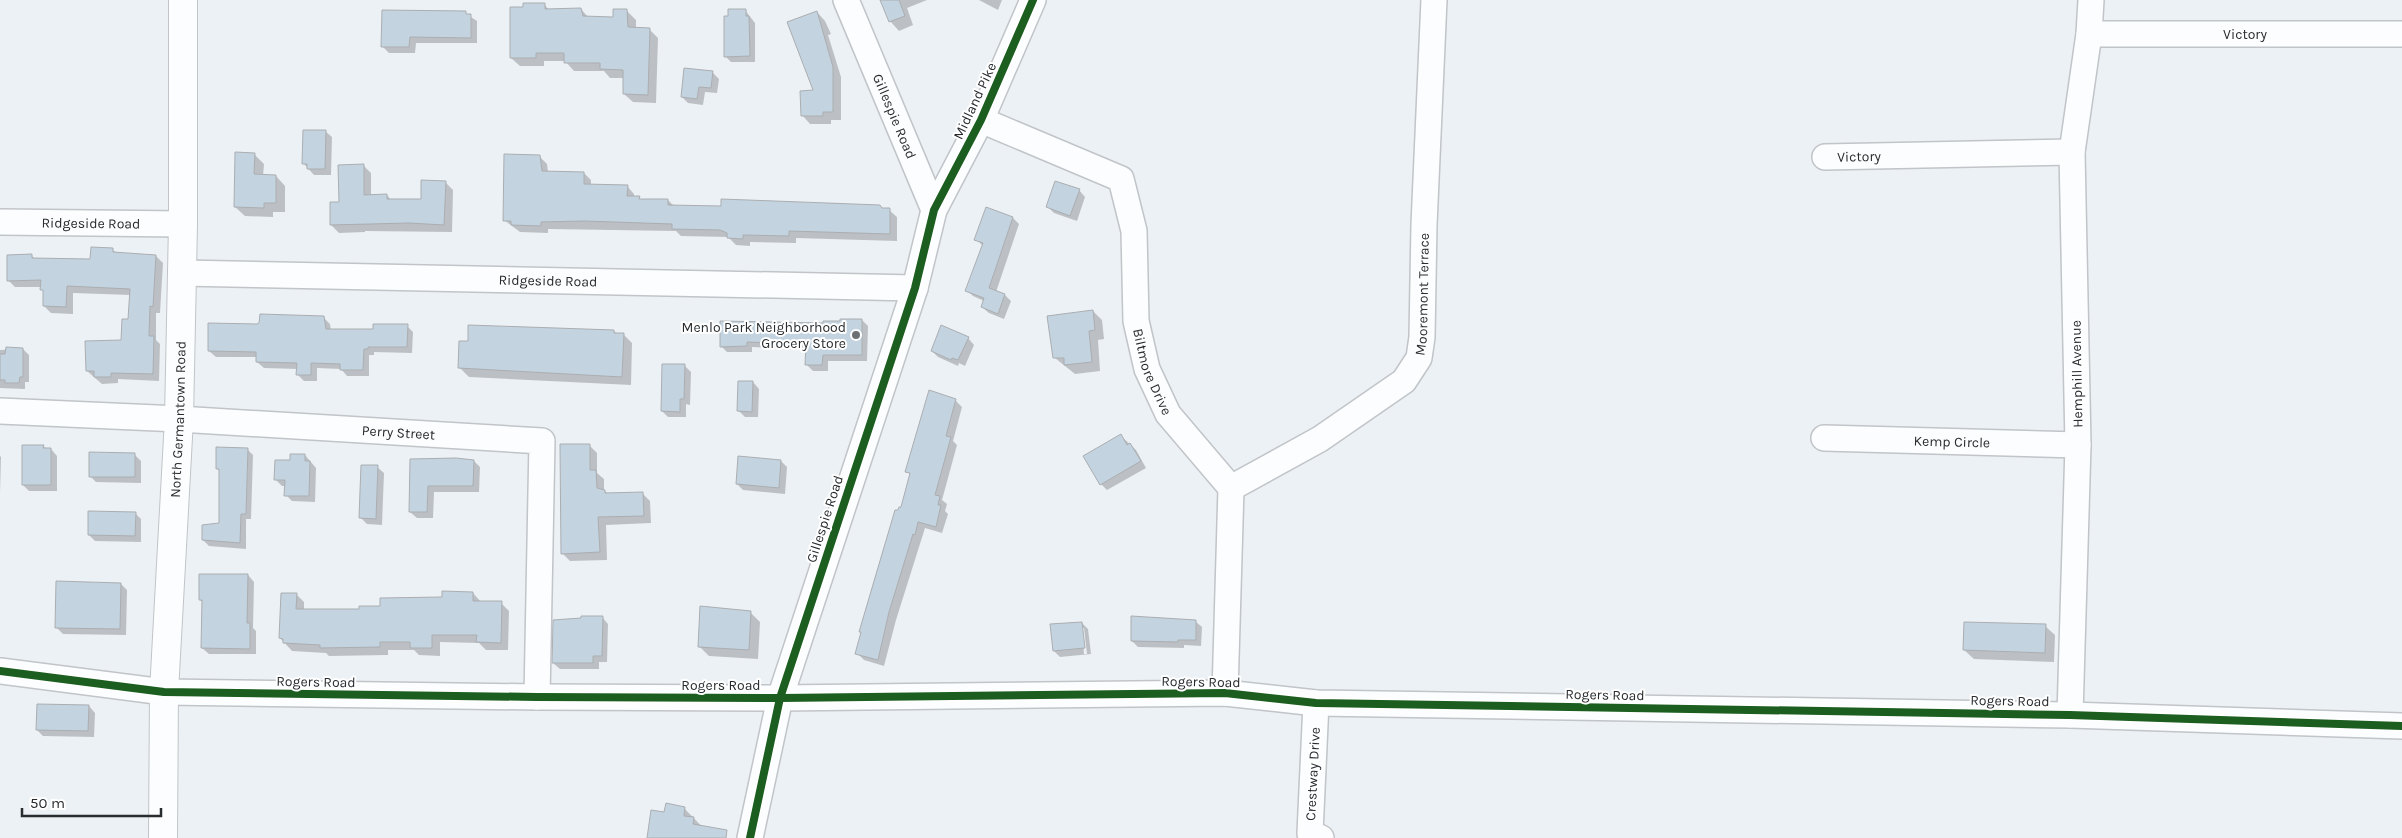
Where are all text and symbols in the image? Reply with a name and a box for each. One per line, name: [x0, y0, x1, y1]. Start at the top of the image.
street label: Victory: [2223, 26, 2267, 43]
street label: Midland Pike: [950, 60, 1000, 142]
street label: Gillespie Road: [869, 71, 920, 161]
street label: Victory: [1837, 147, 1882, 165]
street label: Ridgeside Road: [42, 214, 140, 232]
street label: Mooremont Terrace: [1411, 233, 1432, 357]
street label: Ridgeside Road: [498, 271, 597, 290]
place label: Menlo Park Neighborhood Grocery Store: [682, 319, 846, 352]
street label: Hemphill Avenue: [2068, 320, 2086, 428]
street label: Biltmore Drive: [1129, 327, 1176, 418]
marker: Menlo Park Neighborhood Grocery Store: [850, 329, 862, 341]
street label: North Germantown Road: [166, 341, 189, 498]
street label: Perry Street: [361, 422, 436, 443]
street label: Kemp Circle: [1913, 432, 1990, 451]
street label: Gillespie Road: [803, 473, 847, 565]
street label: Rogers Road: [276, 673, 356, 691]
street label: Rogers Road: [1161, 673, 1241, 691]
street label: Rogers Road: [681, 677, 761, 694]
street label: Rogers Road: [1565, 686, 1645, 704]
street label: Rogers Road: [1970, 692, 2050, 710]
street label: Crestway Drive: [1302, 727, 1324, 821]
scale bar: [22, 786, 161, 818]
text: 50 m: [30, 794, 65, 812]

